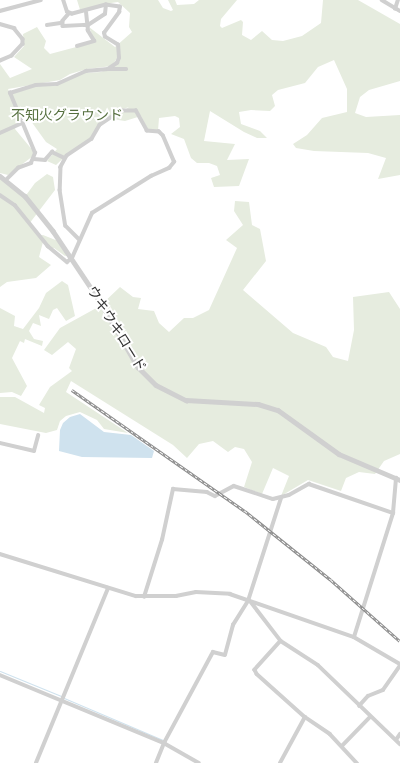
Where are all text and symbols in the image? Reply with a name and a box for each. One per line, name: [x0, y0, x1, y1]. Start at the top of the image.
park label: 不知火グラウンド: [11, 108, 123, 124]
street label: ウキウキロード: [83, 283, 149, 375]

